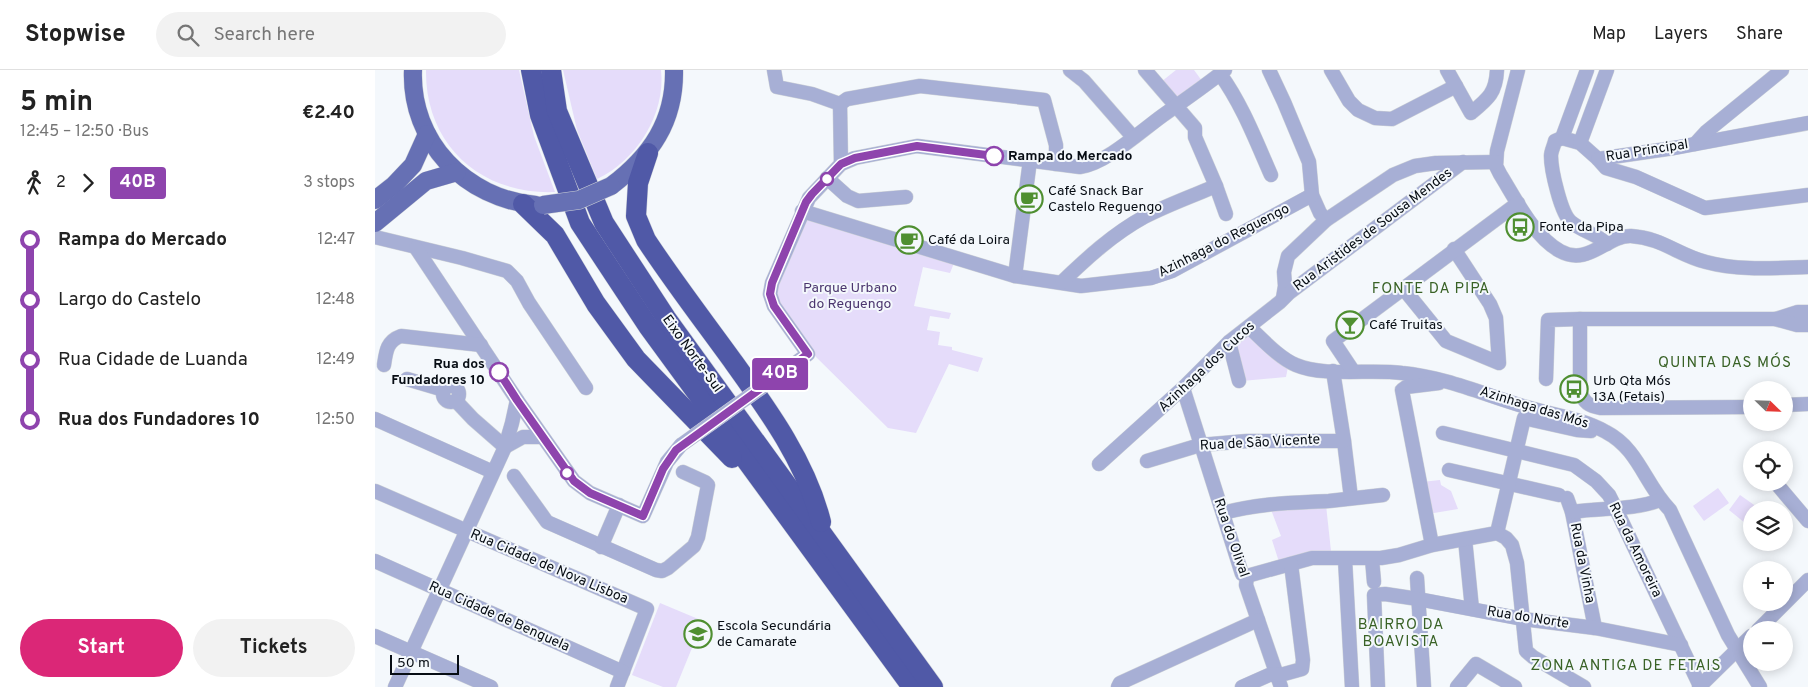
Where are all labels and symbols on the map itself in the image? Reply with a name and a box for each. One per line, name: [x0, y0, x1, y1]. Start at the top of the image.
street label: Rua Principal: [1605, 136, 1689, 166]
marker: Rampa do Mercado: [984, 146, 1004, 166]
place label: Rampa do Mercado: [1008, 148, 1133, 165]
street label: Rua Aristides de Sousa Mendes: [1290, 165, 1456, 295]
unlabelled marker: [820, 172, 834, 186]
place label: Café Snack Bar Castelo Reguengo: [1048, 183, 1162, 216]
cafe icon: Café Snack Bar Castelo Reguengo: [1014, 184, 1044, 214]
street label: Azinhaga do Reguengo: [1156, 200, 1293, 281]
bus stop icon: Fonte da Pipa: [1505, 212, 1535, 242]
place label: Fonte da Pipa: [1539, 219, 1624, 236]
cafe icon: Café da Loira: [894, 225, 924, 255]
place label: Café da Loira: [928, 232, 1010, 249]
park label: Parque Urbano do Reguengo: [803, 280, 897, 313]
district label: FONTE DA PIPA: [1372, 280, 1490, 299]
bar icon: Café Truitas: [1335, 310, 1365, 340]
street label: Eixo Norte-Sul: [658, 312, 726, 396]
place label: Café Truitas: [1369, 317, 1443, 334]
street label: Azinhaga dos Cucos: [1155, 318, 1259, 416]
district label: QUINTA DAS MÓS: [1658, 352, 1792, 373]
place label: Rua dos Fundadores 10: [391, 356, 485, 389]
line badge: 40B: [751, 358, 809, 390]
marker: Rua dos Fundadores 10: [489, 362, 509, 382]
place label: Urb Qta Mós 13A (Fetais): [1593, 373, 1671, 406]
bus stop icon: Urb Qta Mós 13A (Fetais): [1559, 374, 1589, 404]
north arrow: [1743, 381, 1793, 431]
street label: Azinhaga das Mós: [1478, 383, 1590, 433]
street label: Rua de São Vicente: [1199, 431, 1321, 455]
unlabelled marker: [560, 466, 574, 480]
street label: Rua do Olival: [1210, 496, 1252, 580]
street label: Rua da Amoreira: [1605, 500, 1665, 600]
street label: Rua da Vinha: [1566, 521, 1598, 605]
street label: Rua Cidade de Nova Lisboa: [468, 526, 630, 608]
street label: Rua Cidade de Benguela: [426, 578, 572, 656]
street label: Rua do Norte: [1486, 603, 1570, 633]
district label: BAIRRO DA BOAVISTA: [1358, 616, 1444, 652]
place label: Escola Secundária de Camarate: [717, 618, 831, 651]
school or university icon: Escola Secundária de Camarate: [683, 619, 713, 649]
scale bar: [390, 652, 459, 675]
district label: ZONA ANTIGA DE FETAIS: [1530, 657, 1722, 676]

